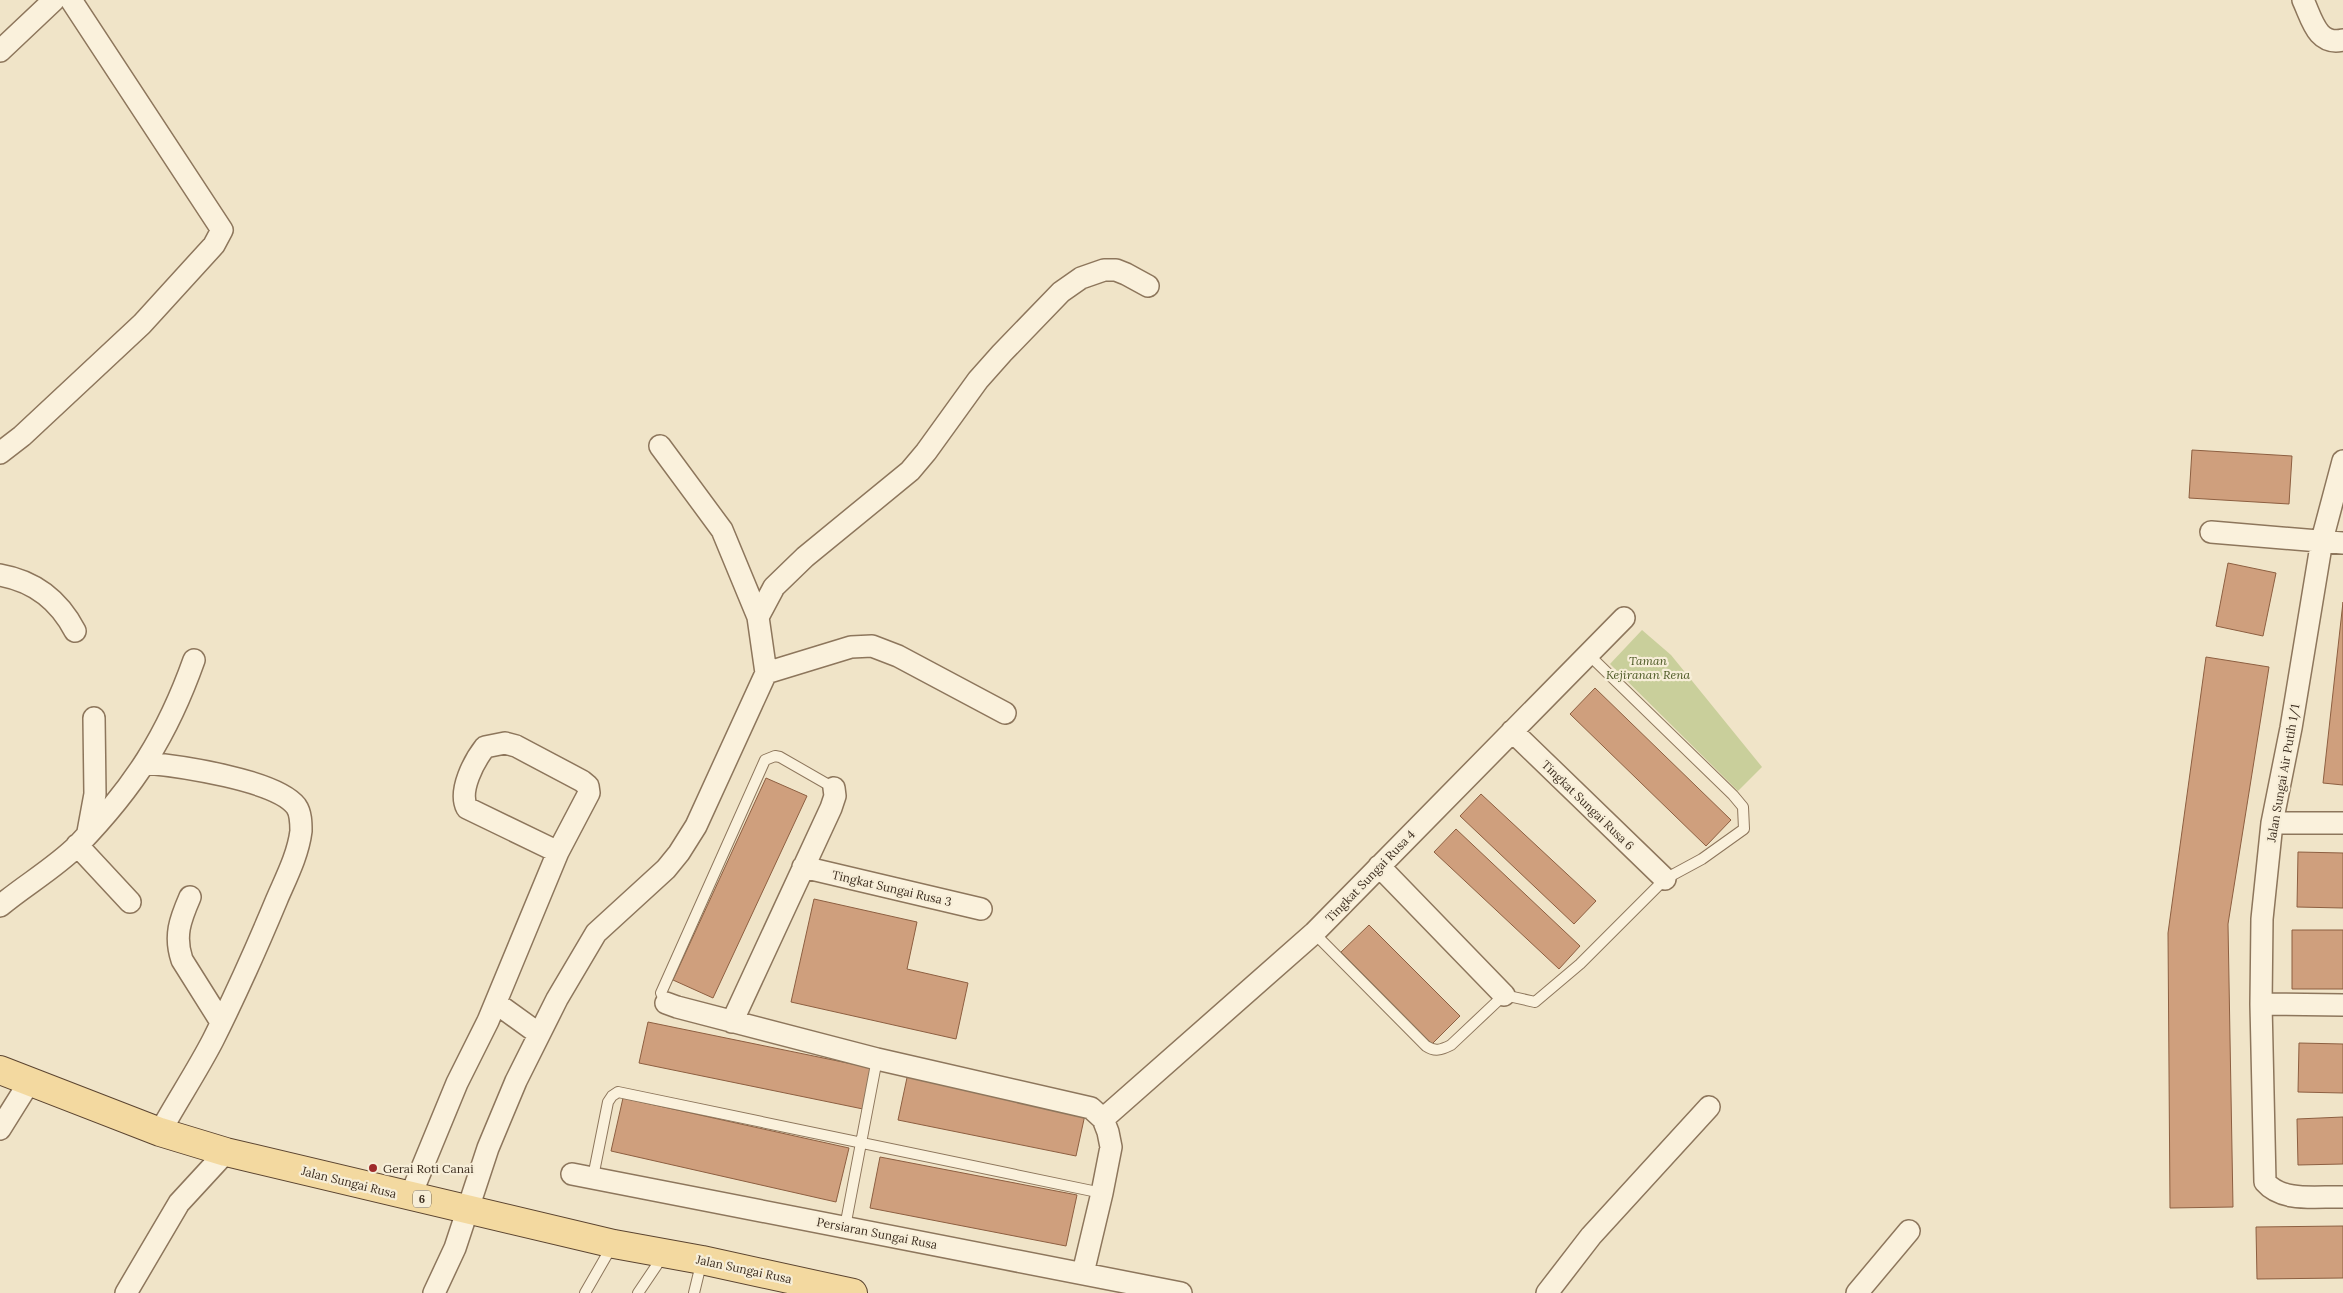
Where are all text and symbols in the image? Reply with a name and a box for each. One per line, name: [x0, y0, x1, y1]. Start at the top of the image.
park label: Taman Kejiranan Rena: [1606, 653, 1691, 682]
street label: Jalan Sungai Air Putih 1/1: [2263, 703, 2304, 844]
street label: Tingkat Sungai Rusa 6: [1539, 757, 1637, 853]
street label: Tingkat Sungai Rusa 4: [1322, 826, 1418, 925]
street label: Tingkat Sungai Rusa 3: [831, 867, 954, 909]
place label: Gerai Roti Canai: [383, 1161, 474, 1176]
marker: Gerai Roti Canai: [367, 1162, 379, 1174]
street label: Jalan Sungai Rusa: [299, 1163, 398, 1201]
road number: 6: [413, 1190, 431, 1208]
street label: Persiaran Sungai Rusa: [815, 1214, 939, 1252]
street label: Jalan Sungai Rusa: [694, 1251, 793, 1286]

